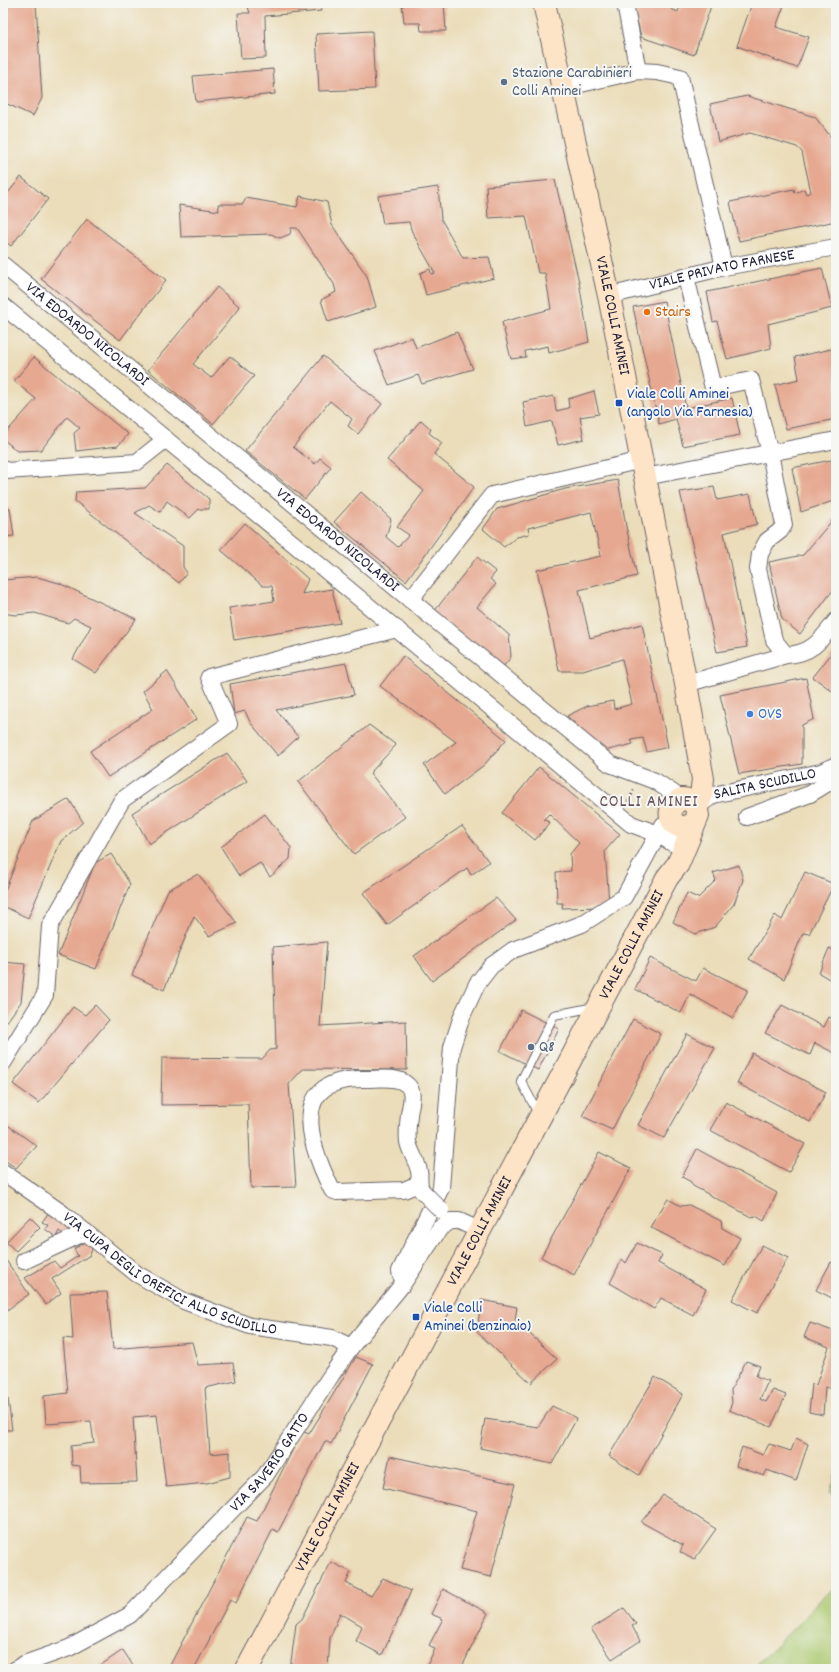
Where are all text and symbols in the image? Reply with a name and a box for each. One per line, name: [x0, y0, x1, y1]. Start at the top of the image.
place label: Stazione Carabinieri Colli Aminei: [512, 62, 632, 103]
marker: Stazione Carabinieri Colli Aminei: [499, 77, 509, 87]
street label: VIALE PRIVATO FARNESE: [647, 243, 797, 297]
street label: VIALE COLLI AMINEI: [589, 254, 636, 377]
street label: VIA EDOARDO NICOLARDI: [21, 277, 154, 392]
place label: Stairs: [655, 301, 691, 324]
marker: Stairs: [642, 307, 652, 317]
place label: Viale Colli Aminei (angolo Via Farnesia): [627, 383, 753, 424]
marker: Viale Colli Aminei (angolo Via Farnesia): [614, 398, 624, 408]
street label: VIA EDOARDO NICOLARDI: [271, 482, 404, 598]
place label: OVS: [758, 703, 782, 726]
marker: OVS: [745, 709, 755, 719]
street label: SALITA SCUDILLO: [711, 762, 818, 806]
district label: COLLI AMINEI: [599, 791, 699, 815]
street label: VIALE COLLI AMINEI: [593, 886, 670, 1004]
place label: Q8: [539, 1036, 555, 1059]
marker: Q8: [526, 1042, 536, 1052]
street label: VIALE COLLI AMINEI: [441, 1172, 518, 1290]
street label: VIA CUPA DEGLI OREFICI ALLO SCUDILLO: [58, 1206, 279, 1341]
place label: Viale Colli Aminei (benzinaio): [424, 1297, 531, 1338]
marker: Viale Colli Aminei (benzinaio): [411, 1312, 421, 1322]
street label: VIA SAVERIO GATTO: [224, 1408, 315, 1517]
street label: VIALE COLLI AMINEI: [289, 1458, 366, 1576]

